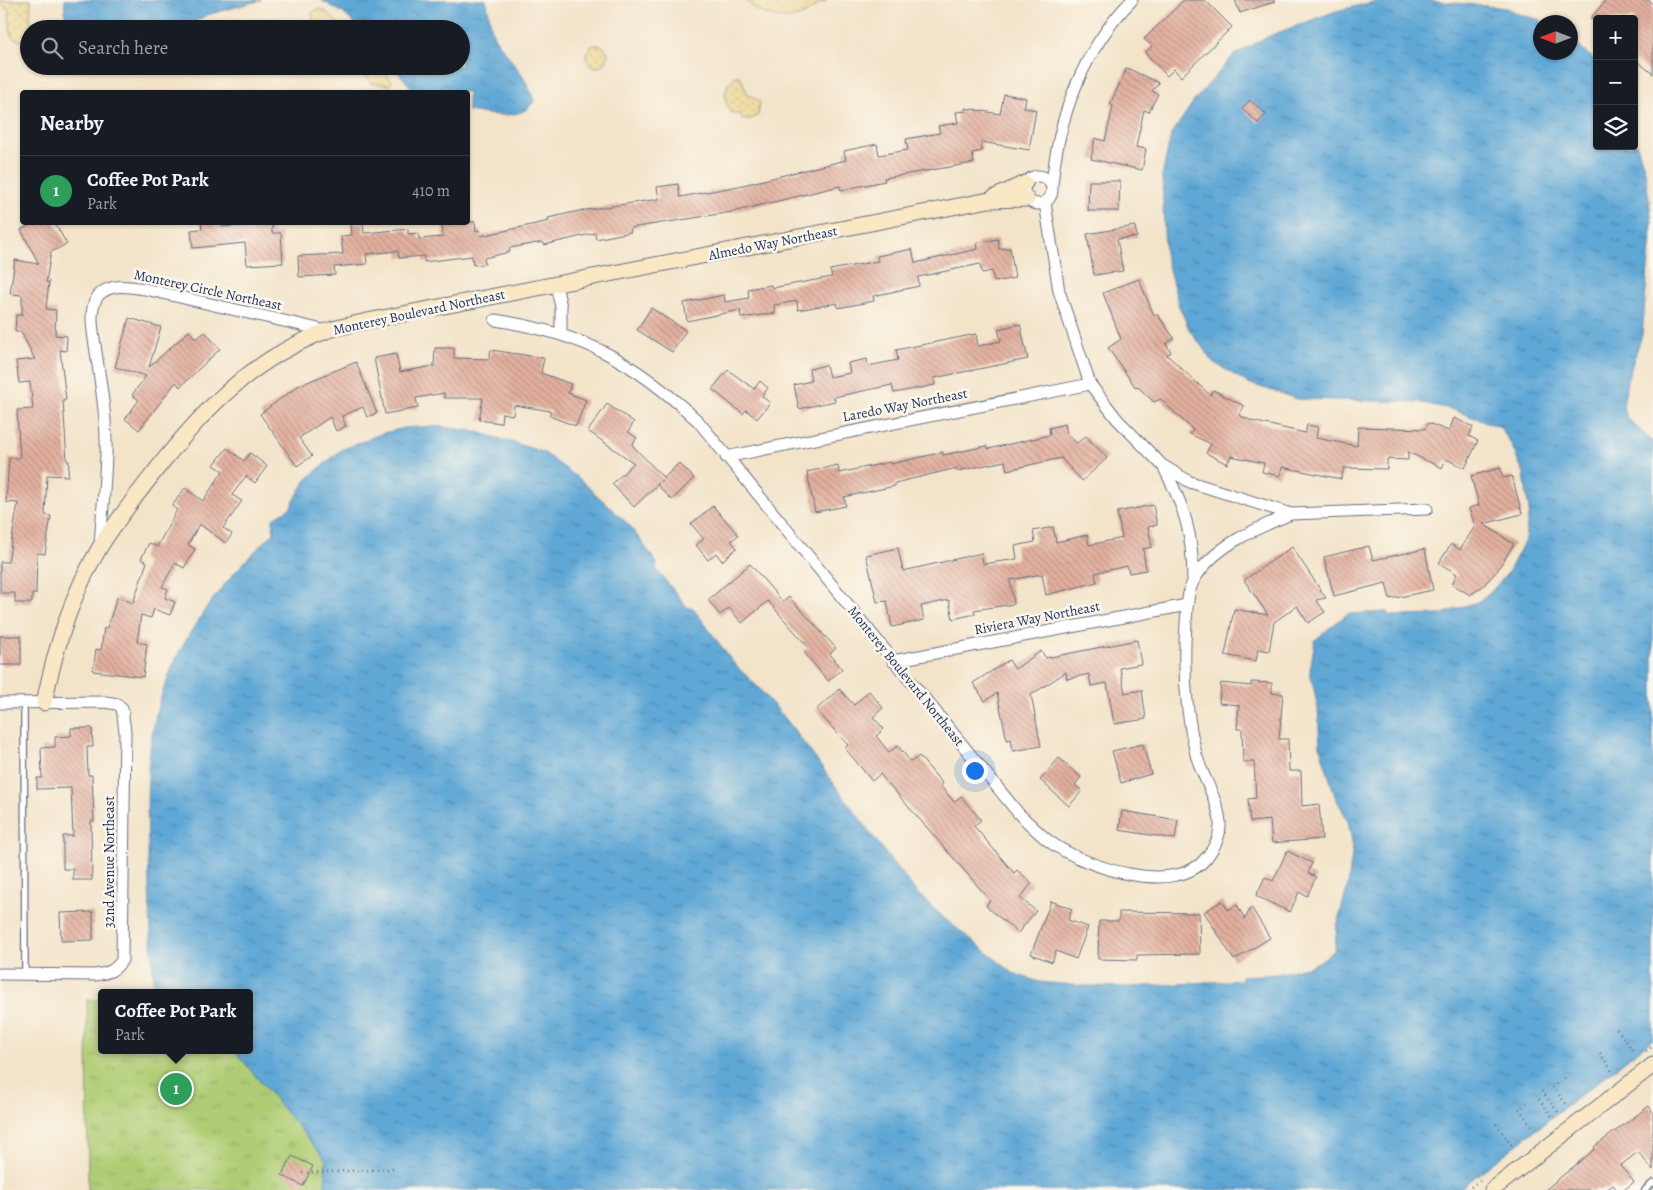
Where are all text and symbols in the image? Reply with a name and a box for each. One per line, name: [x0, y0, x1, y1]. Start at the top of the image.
north arrow: [1533, 15, 1578, 60]
map controls: [1593, 15, 1638, 150]
button: +: [1593, 15, 1638, 60]
search box: [20, 20, 470, 75]
icon: search: [38, 34, 66, 62]
text: Search here: [78, 35, 168, 61]
button: −: [1593, 60, 1638, 105]
button: layers: [1593, 105, 1638, 150]
text: Nearby: [40, 109, 103, 137]
text: Coffee Pot Park: [87, 167, 208, 193]
text: 1: [53, 180, 59, 202]
text: 410 m: [412, 180, 450, 202]
text: Park: [87, 193, 117, 215]
street label: Almedo Way Northeast: [706, 221, 839, 265]
street label: Monterey Circle Northeast: [132, 265, 284, 315]
street label: Monterey Boulevard Northeast: [331, 284, 507, 340]
street label: Laredo Way Northeast: [841, 384, 969, 426]
street label: Riviera Way Northeast: [972, 596, 1102, 640]
street label: Monterey Boulevard Northeast: [843, 602, 969, 750]
your location: [962, 758, 988, 784]
street label: 32nd Avenue Northeast: [100, 796, 119, 928]
popup: [98, 989, 253, 1054]
text: Coffee Pot Park: [115, 998, 236, 1024]
text: Park: [115, 1024, 145, 1046]
pin: 1: [160, 1070, 192, 1108]

